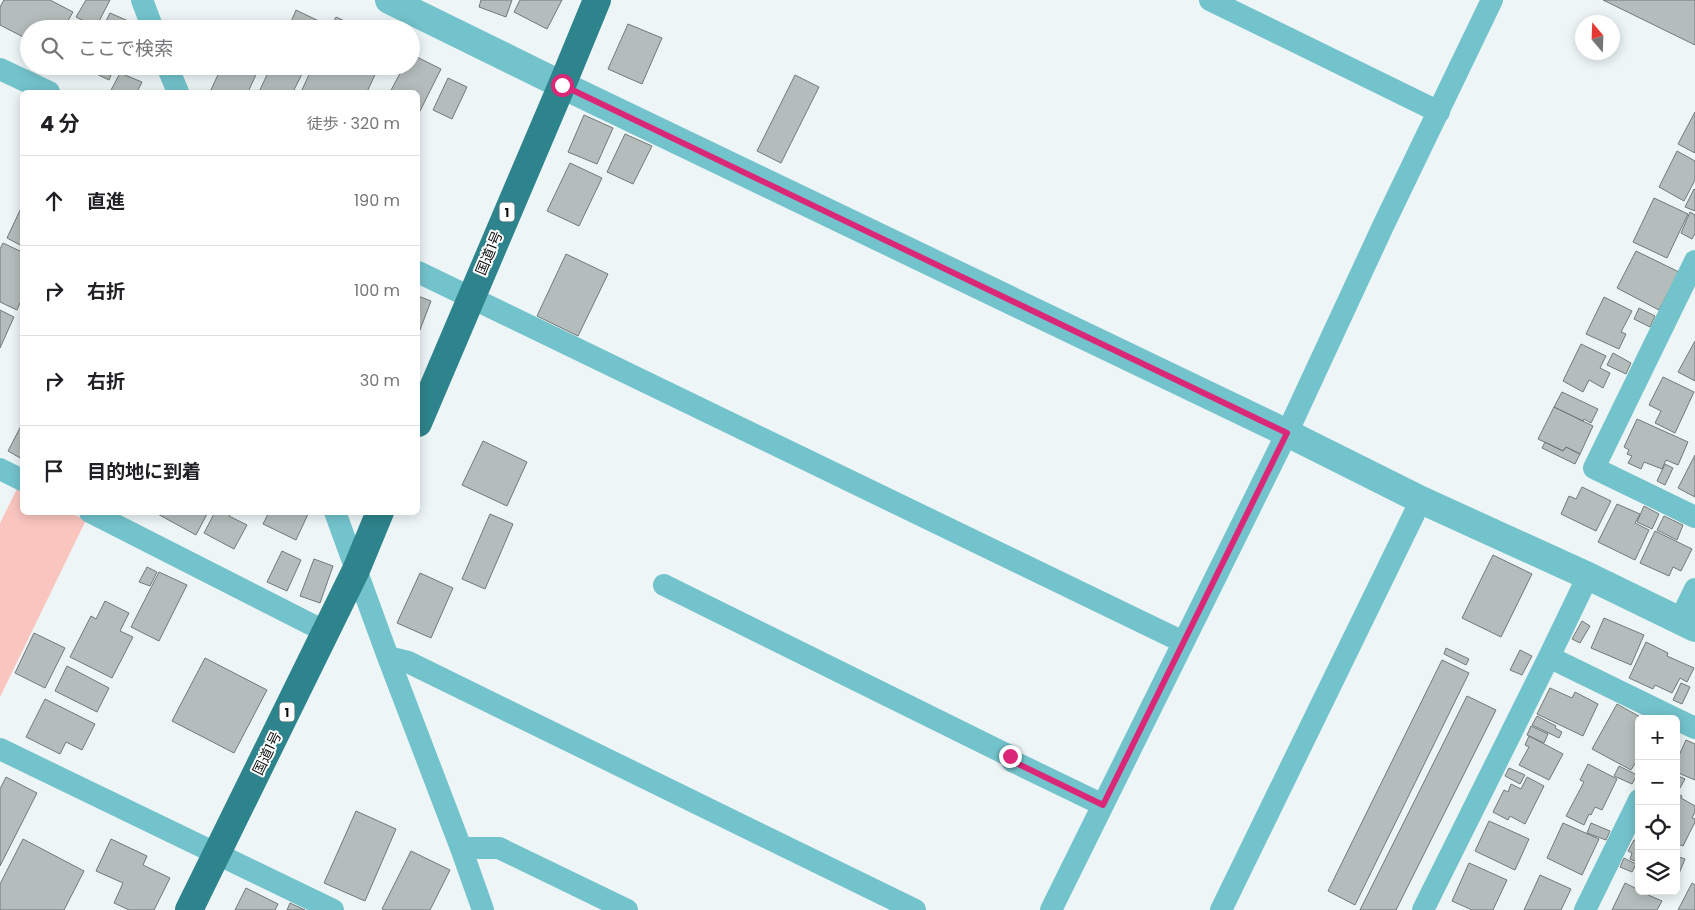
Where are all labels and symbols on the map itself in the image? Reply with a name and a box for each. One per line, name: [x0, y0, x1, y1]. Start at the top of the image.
north arrow: [1575, 15, 1620, 60]
route start: [551, 74, 574, 97]
road number: 1: [500, 202, 514, 222]
street label: 国道1号: [471, 228, 507, 278]
road number: 1: [280, 702, 294, 722]
street label: 国道1号: [248, 728, 286, 778]
route end: [999, 745, 1022, 768]

